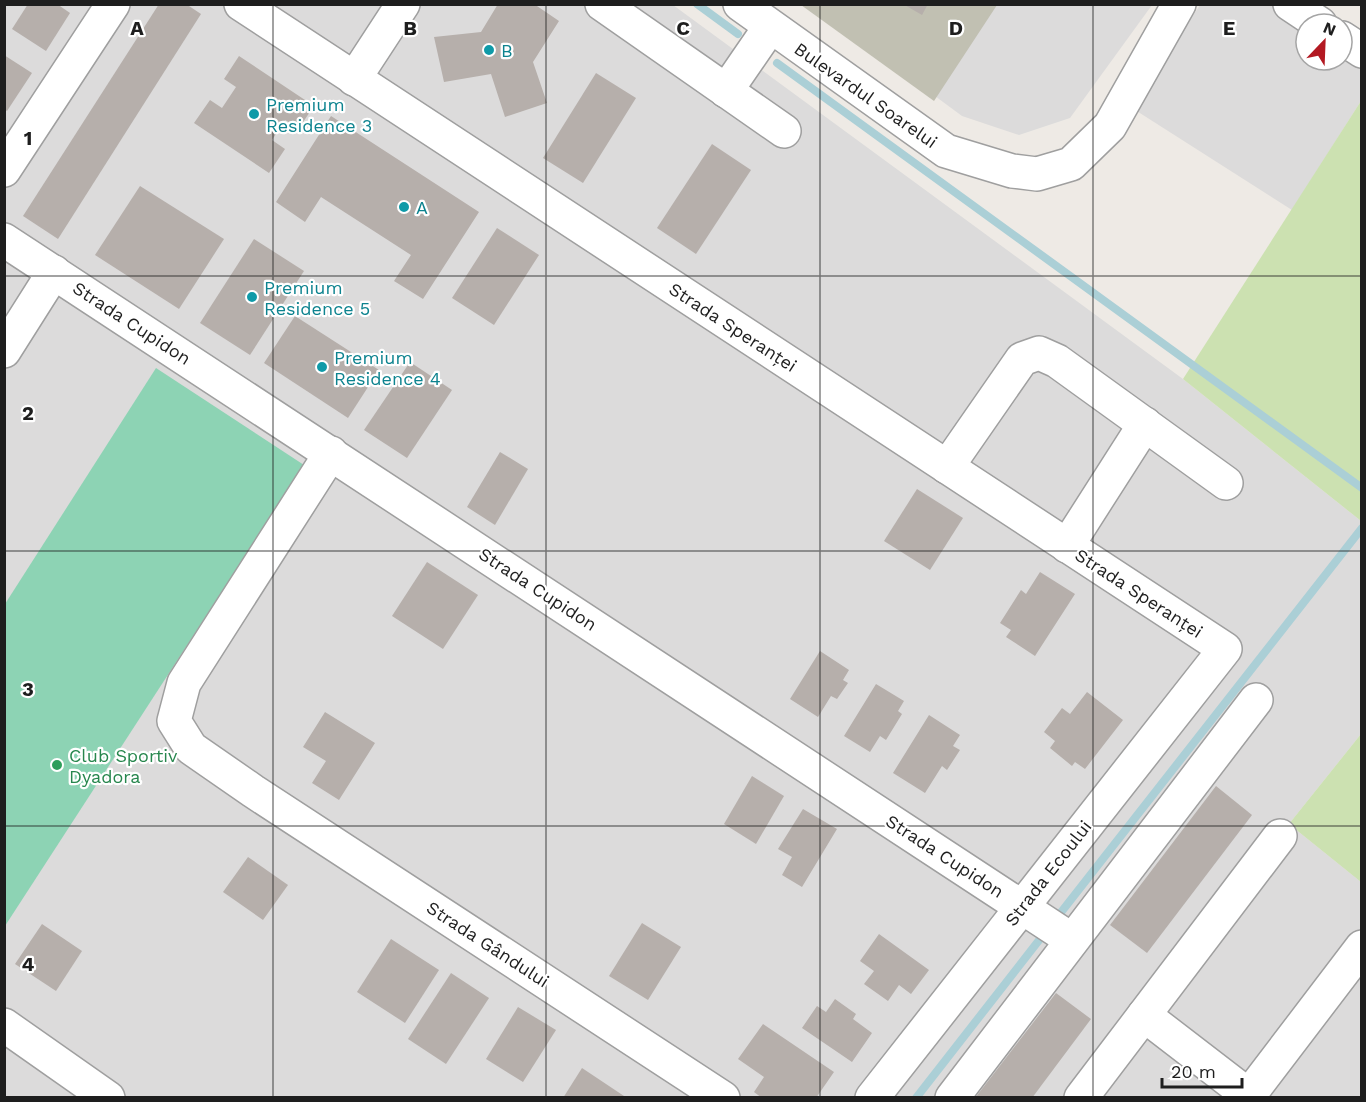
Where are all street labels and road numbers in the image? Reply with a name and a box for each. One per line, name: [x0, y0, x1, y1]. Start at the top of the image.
street label: Bulevardul Soarelui: [790, 38, 942, 152]
street label: Strada Cupidon: [69, 277, 195, 369]
street label: Strada Speranței: [665, 278, 801, 376]
street label: Strada Cupidon: [475, 543, 601, 635]
street label: Strada Speranței: [1071, 544, 1207, 642]
street label: Strada Cupidon: [882, 810, 1008, 902]
street label: Strada Ecoului: [1000, 816, 1096, 930]
street label: Strada Gândului: [423, 897, 553, 991]

